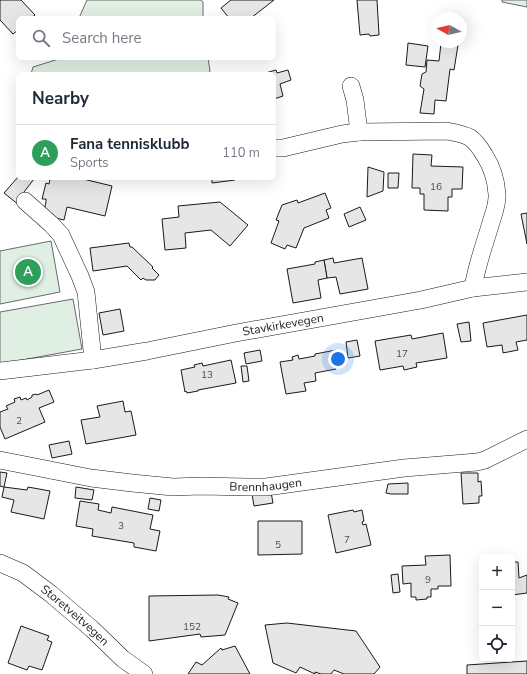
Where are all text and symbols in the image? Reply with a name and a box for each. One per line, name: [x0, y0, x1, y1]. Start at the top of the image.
north arrow: [431, 12, 467, 48]
search box: [16, 16, 276, 60]
icon: search: [30, 27, 52, 49]
text: Search here: [62, 28, 142, 48]
text: Nearby: [32, 87, 89, 110]
text: Fana tennisklubb: [70, 134, 189, 154]
text: A: [40, 144, 50, 162]
text: 110 m: [222, 144, 260, 162]
text: Sports: [70, 154, 109, 172]
house number: 16: [430, 180, 442, 194]
pin: A: [15, 257, 41, 287]
street label: Stavkirkevegen: [241, 310, 325, 340]
house number: 17: [396, 347, 408, 361]
your location: [328, 349, 348, 369]
house number: 13: [201, 368, 213, 382]
house number: 2: [16, 414, 22, 428]
street label: Brennhaugen: [229, 474, 303, 495]
house number: 3: [118, 519, 124, 533]
house number: 7: [344, 533, 350, 547]
house number: 5: [275, 538, 281, 552]
map controls: [479, 554, 515, 662]
button: +: [479, 554, 515, 590]
house number: 9: [425, 573, 431, 587]
street label: Storetveitvegen: [38, 581, 112, 649]
button: −: [479, 590, 515, 626]
house number: 152: [183, 620, 201, 634]
button: locate: [479, 626, 515, 662]

